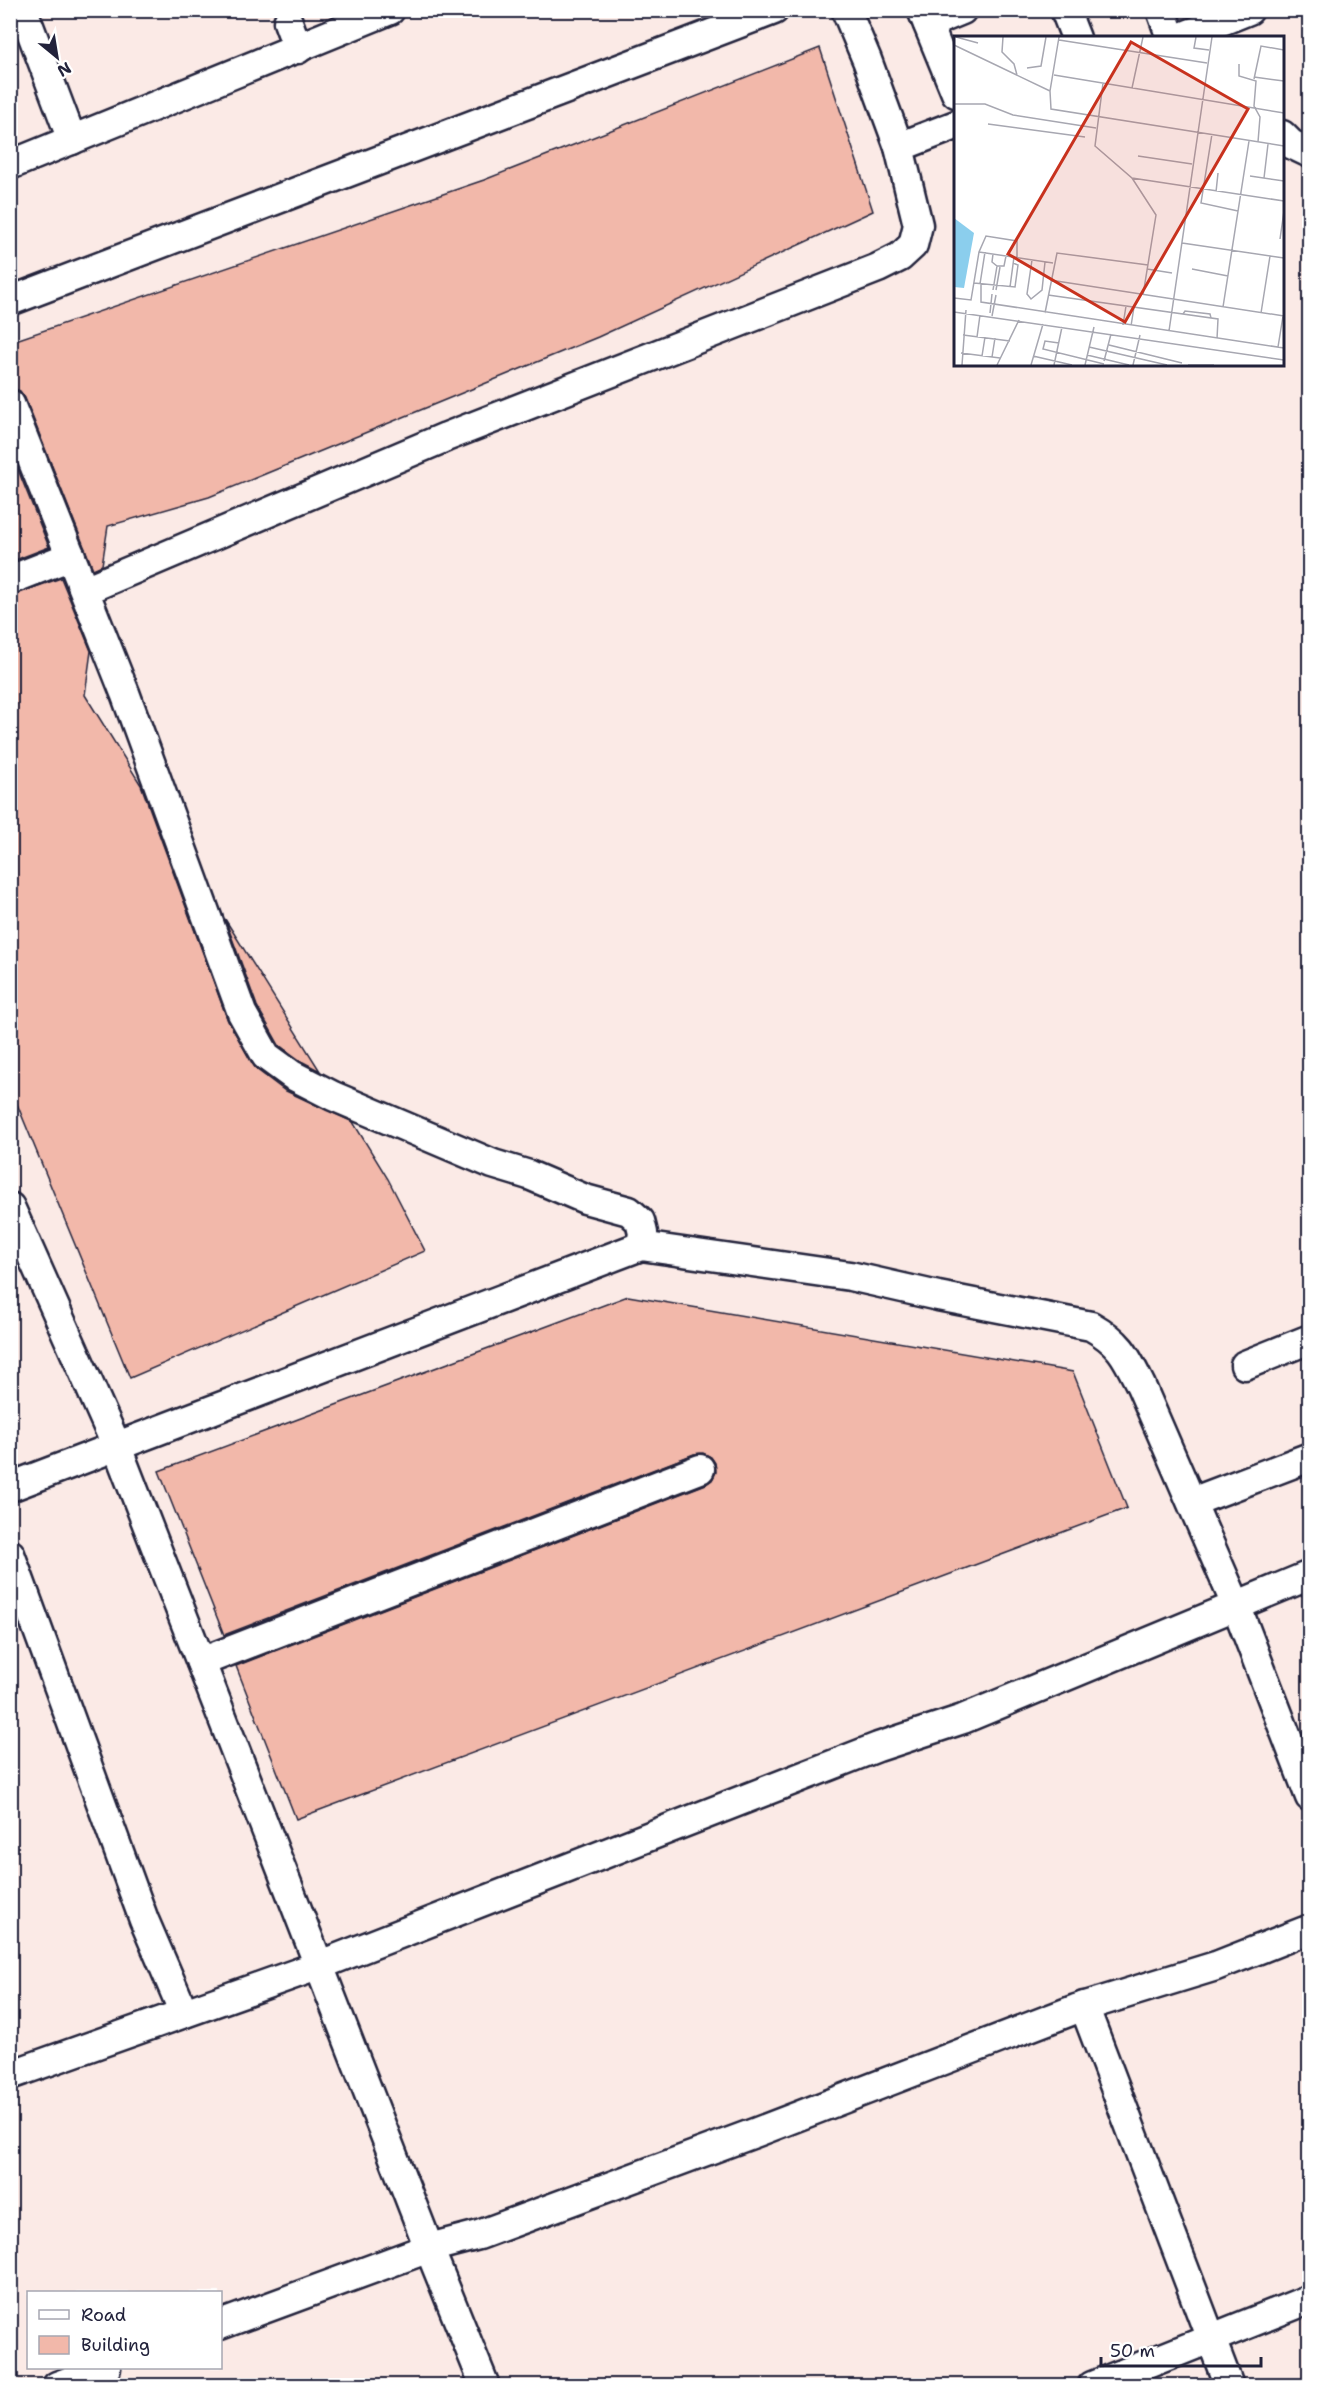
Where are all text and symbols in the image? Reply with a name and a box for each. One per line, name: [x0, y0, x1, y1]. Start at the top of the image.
north arrow: [27, 27, 87, 87]
inset map: [954, 36, 1284, 366]
text: N: [54, 57, 75, 82]
legend: [27, 2291, 222, 2369]
text: Road: [81, 2303, 126, 2327]
scale bar: [1101, 2330, 1262, 2368]
text: Building: [81, 2333, 150, 2357]
text: 50 m: [1110, 2339, 1155, 2363]

